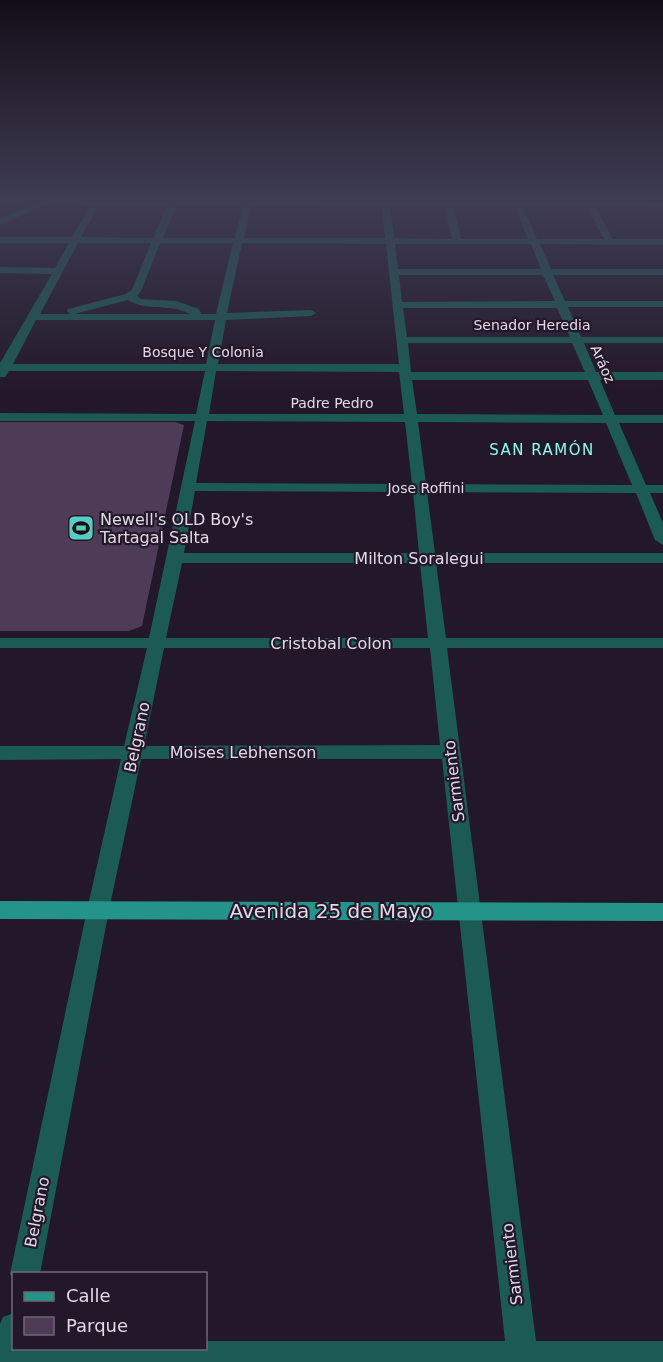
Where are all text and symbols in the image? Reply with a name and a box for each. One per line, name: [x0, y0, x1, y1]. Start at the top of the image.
street label: Senador Heredia: [473, 317, 591, 333]
street label: Aráoz: [588, 343, 618, 385]
street label: Bosque Y Colonia: [142, 344, 264, 360]
street label: Padre Pedro: [290, 395, 374, 411]
district label: SAN RAMÓN: [489, 440, 595, 459]
street label: Jose Roffini: [386, 480, 465, 496]
place label: Newell's OLD Boy's Tartagal Salta: [99, 510, 253, 547]
sports icon: Newell's OLD Boy's Tartagal Salta: [66, 513, 96, 543]
street label: Milton Soralegui: [354, 549, 484, 568]
street label: Cristobal Colon: [270, 634, 392, 653]
street label: Belgrano: [120, 700, 154, 774]
street label: Sarmiento: [440, 739, 468, 823]
street label: Moises Lebhenson: [170, 743, 316, 762]
street label: Avenida 25 de Mayo: [230, 899, 432, 923]
street label: Belgrano: [21, 1175, 53, 1249]
street label: Sarmiento: [498, 1222, 526, 1306]
legend: [12, 1272, 207, 1350]
text: Calle: [66, 1285, 111, 1306]
text: Parque: [66, 1315, 128, 1336]

